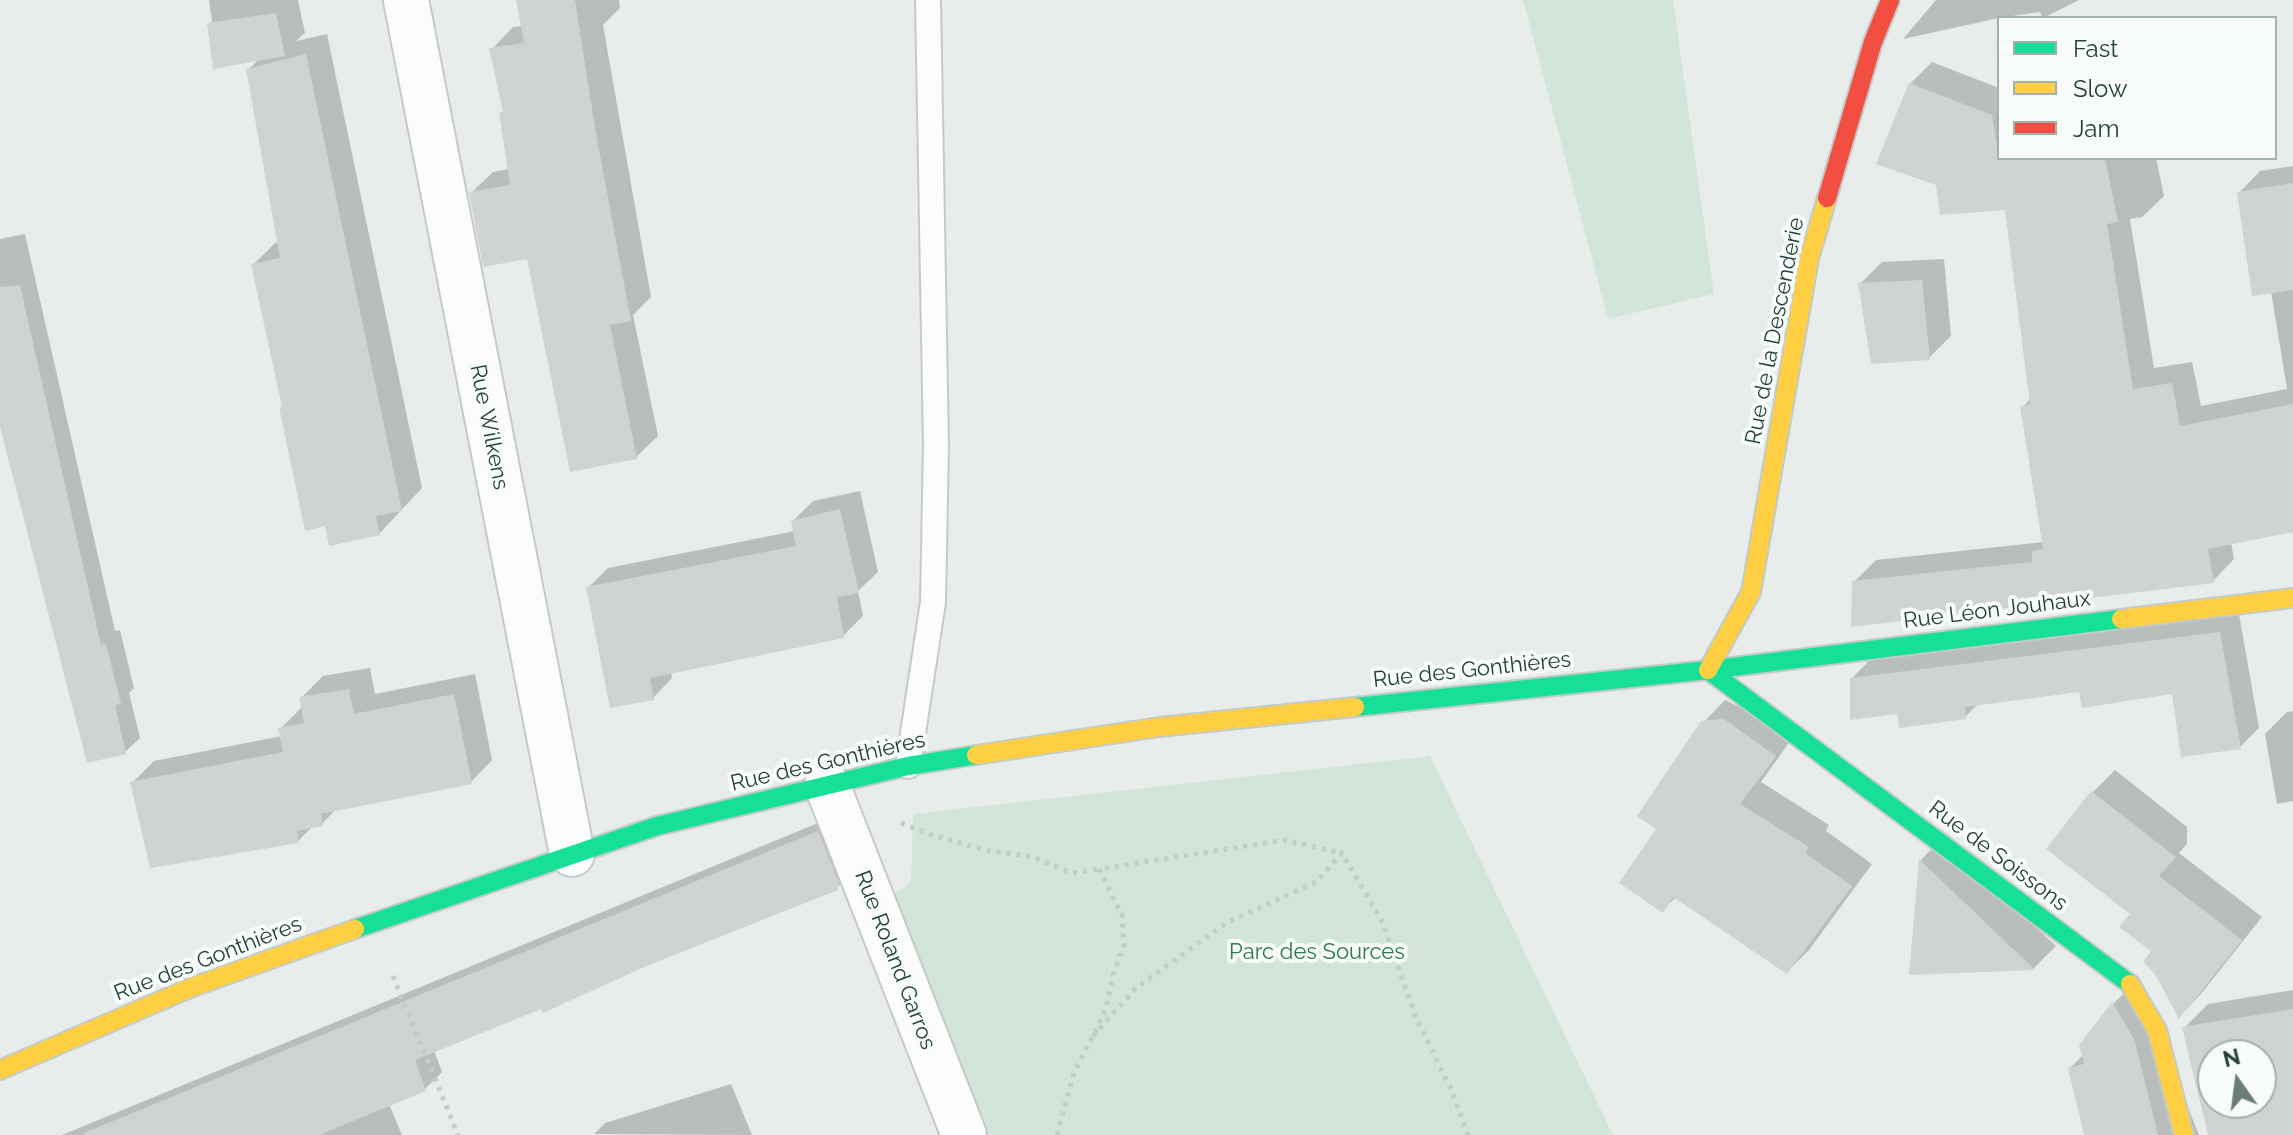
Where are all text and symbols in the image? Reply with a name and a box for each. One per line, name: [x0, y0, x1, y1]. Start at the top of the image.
legend: [1997, 16, 2277, 160]
text: Fast: [2073, 34, 2118, 63]
text: Slow: [2073, 74, 2127, 103]
text: Jam: [2073, 114, 2119, 143]
street label: Rue de la Descenderie: [1740, 215, 1810, 447]
street label: Rue Wilkens: [464, 362, 514, 492]
street label: Rue Léon Jouhaux: [1902, 585, 2092, 635]
street label: Rue des Gonthières: [1372, 646, 1572, 694]
street label: Rue des Gonthières: [728, 727, 928, 797]
street label: Rue de Soissons: [1923, 795, 2073, 917]
street label: Rue Roland Garros: [849, 867, 941, 1053]
street label: Rue des Gonthières: [110, 911, 306, 1007]
park label: Parc des Sources: [1229, 939, 1405, 965]
north arrow: [2197, 1039, 2277, 1119]
text: N: [2220, 1043, 2243, 1072]

